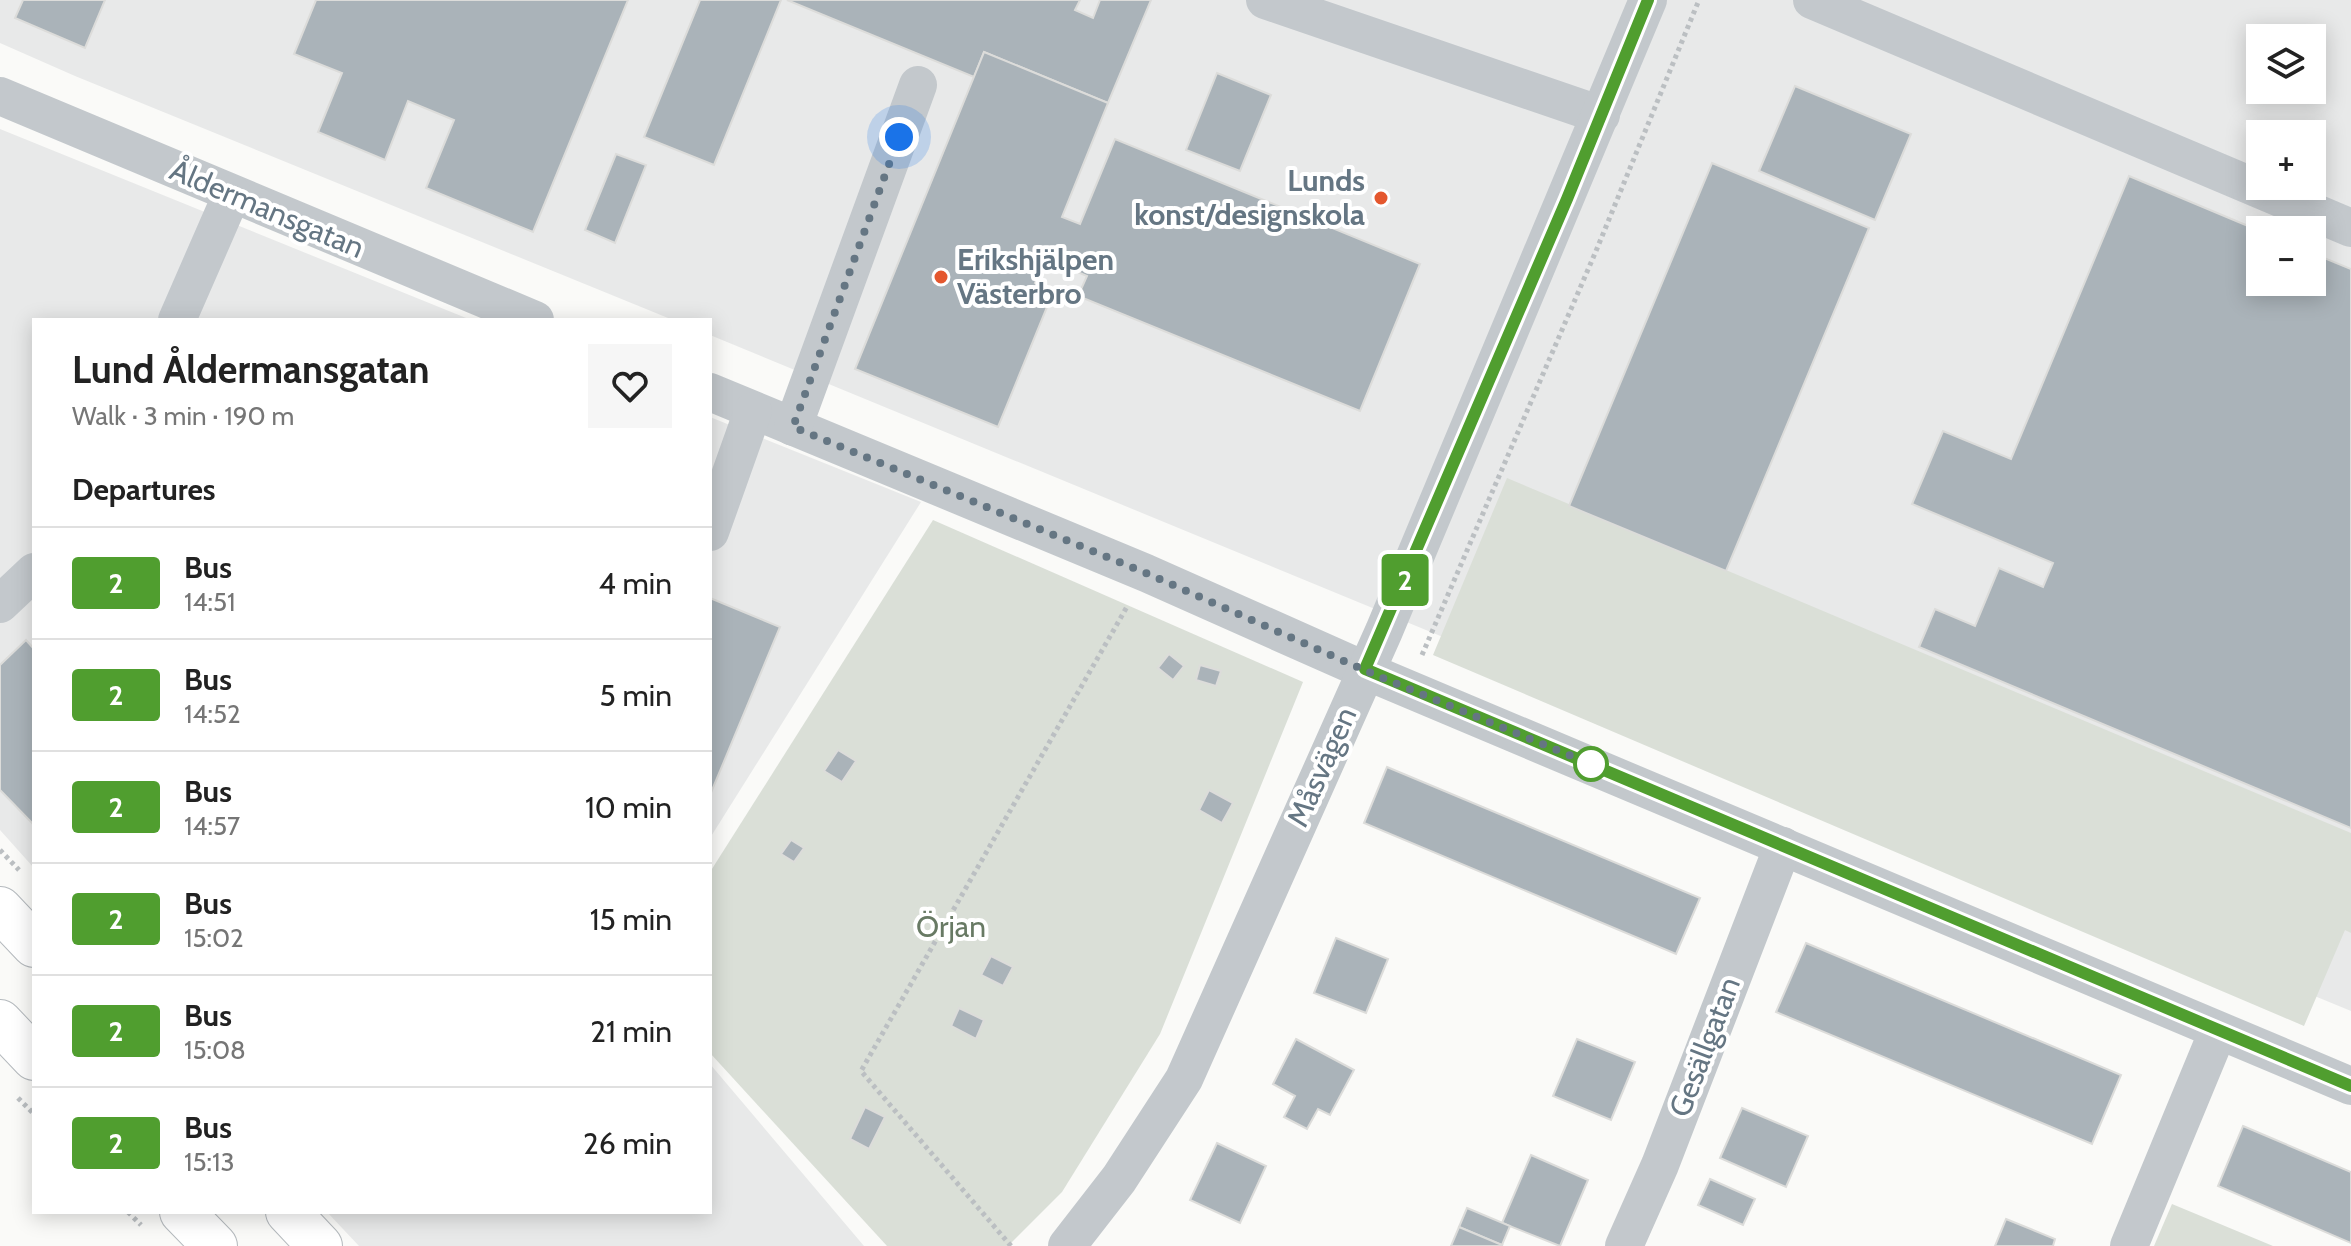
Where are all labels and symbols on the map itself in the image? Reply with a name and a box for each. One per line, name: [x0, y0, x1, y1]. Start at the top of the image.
your location: [879, 117, 919, 157]
street label: Åldermansgatan: [165, 151, 370, 266]
place label: Lunds konst/designskola: [1134, 162, 1365, 233]
marker: Lunds konst/designskola: [1372, 189, 1390, 207]
place label: Erikshjälpen Västerbro: [957, 241, 1114, 312]
marker: Erikshjälpen Västerbro: [932, 268, 950, 286]
line badge: 2: [1379, 554, 1431, 606]
street label: Måsvägen: [1279, 701, 1364, 832]
unlabelled marker: [1574, 747, 1608, 781]
park label: Örjan: [916, 908, 986, 945]
street label: Gesällgatan: [1661, 972, 1748, 1122]

